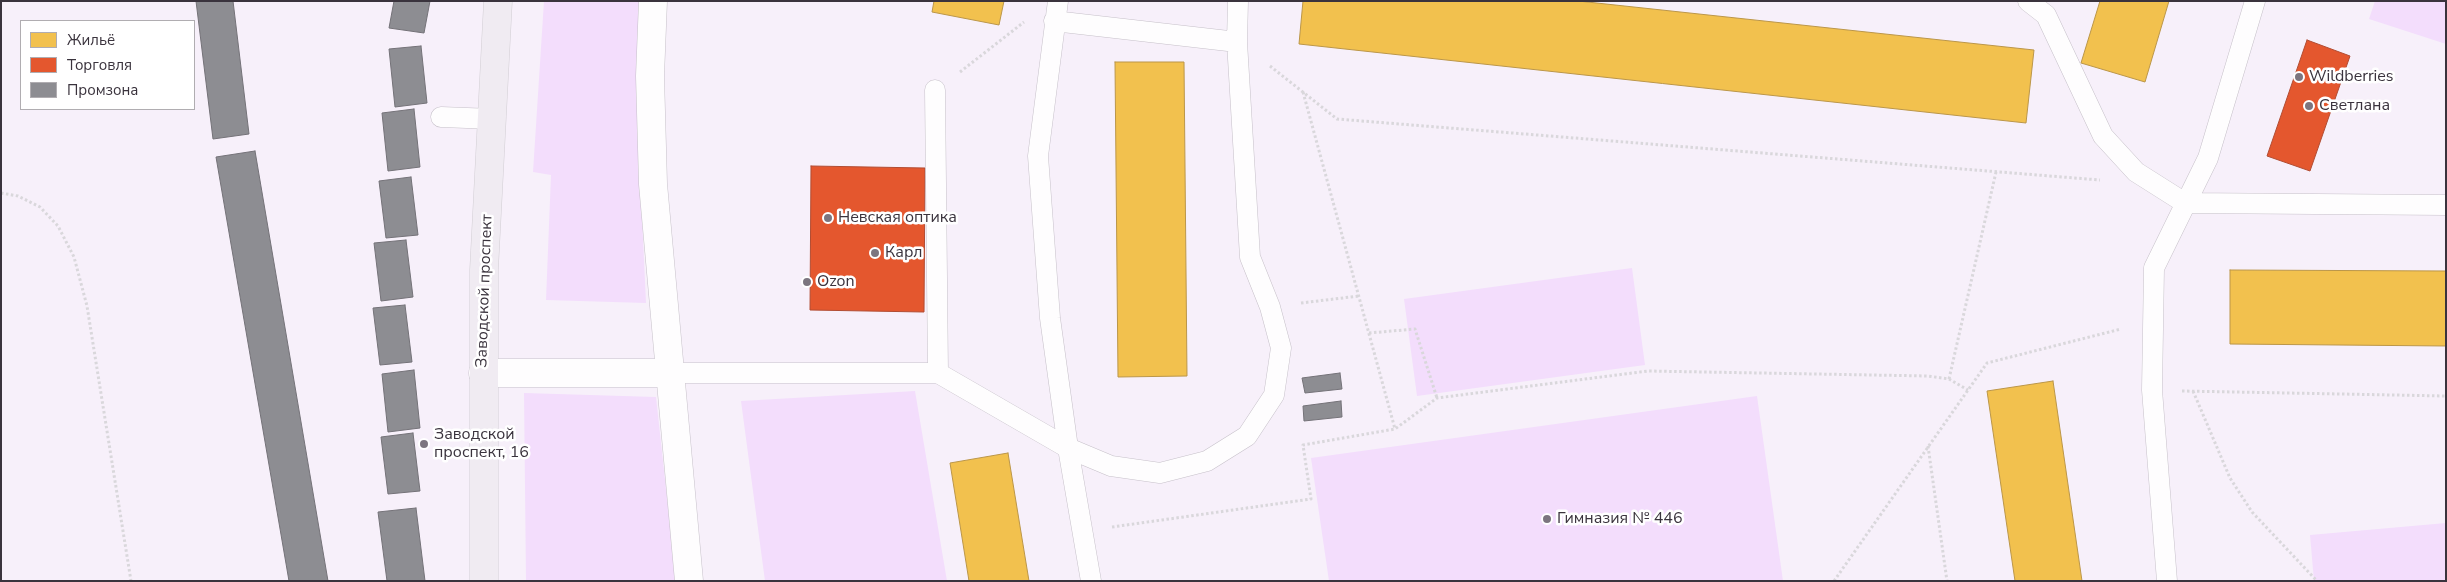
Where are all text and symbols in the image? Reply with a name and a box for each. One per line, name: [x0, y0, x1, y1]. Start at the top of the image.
legend: [20, 20, 195, 110]
text: Жильё: [67, 30, 115, 50]
text: Торговля: [67, 55, 132, 75]
place label: Wildberries: [2309, 67, 2394, 87]
marker: Wildberries: [2293, 71, 2305, 83]
text: Промзона: [67, 80, 138, 100]
place label: Светлана: [2319, 96, 2390, 116]
marker: Светлана: [2303, 100, 2315, 112]
place label: Невская оптика: [838, 208, 957, 228]
marker: Невская оптика: [822, 212, 834, 224]
street label: Заводской проспект: [473, 214, 497, 368]
place label: Карл: [885, 243, 922, 263]
marker: Карл: [869, 247, 881, 259]
place label: Ozon: [817, 272, 855, 292]
marker: Ozon: [801, 276, 813, 288]
place label: Заводской проспект, 16: [434, 425, 529, 463]
marker: Заводской проспект, 16: [418, 438, 430, 450]
place label: Гимназия № 446: [1557, 509, 1683, 529]
marker: Гимназия № 446: [1541, 513, 1553, 525]

